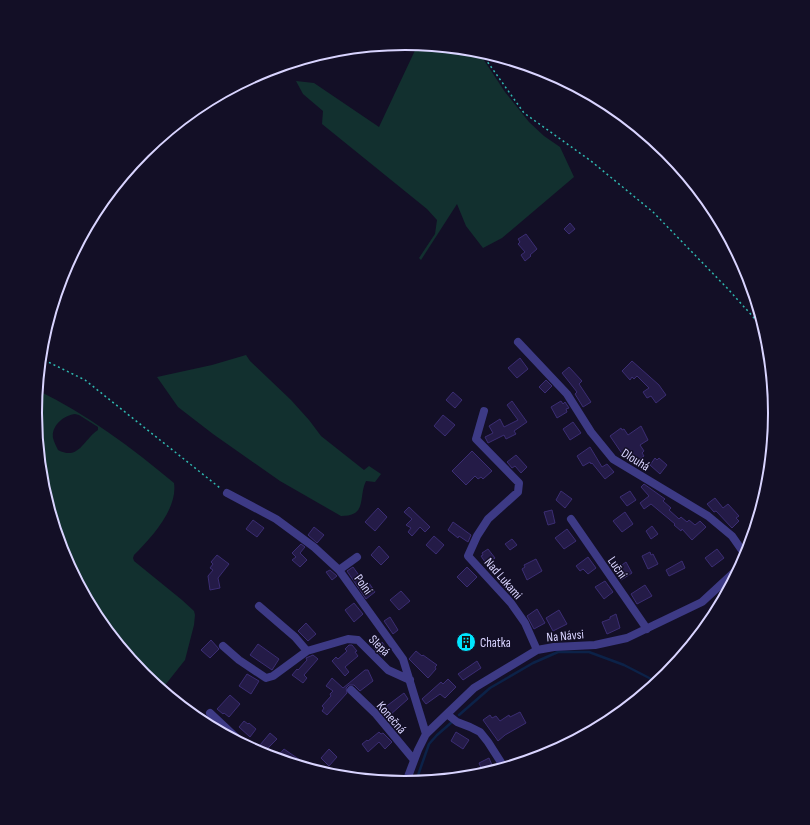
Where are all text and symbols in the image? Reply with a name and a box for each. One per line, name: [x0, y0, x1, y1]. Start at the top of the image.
street label: Dlouhá: [618, 445, 653, 475]
street label: Luční: [604, 553, 631, 582]
street label: Nad Lukami: [481, 554, 526, 603]
street label: Polní: [350, 571, 376, 598]
street label: Na Návsi: [546, 626, 584, 646]
building icon: Chatka: [455, 631, 477, 653]
street label: Slepá: [365, 632, 393, 660]
place label: Chatka: [480, 635, 511, 651]
street label: Konečná: [373, 698, 410, 737]

